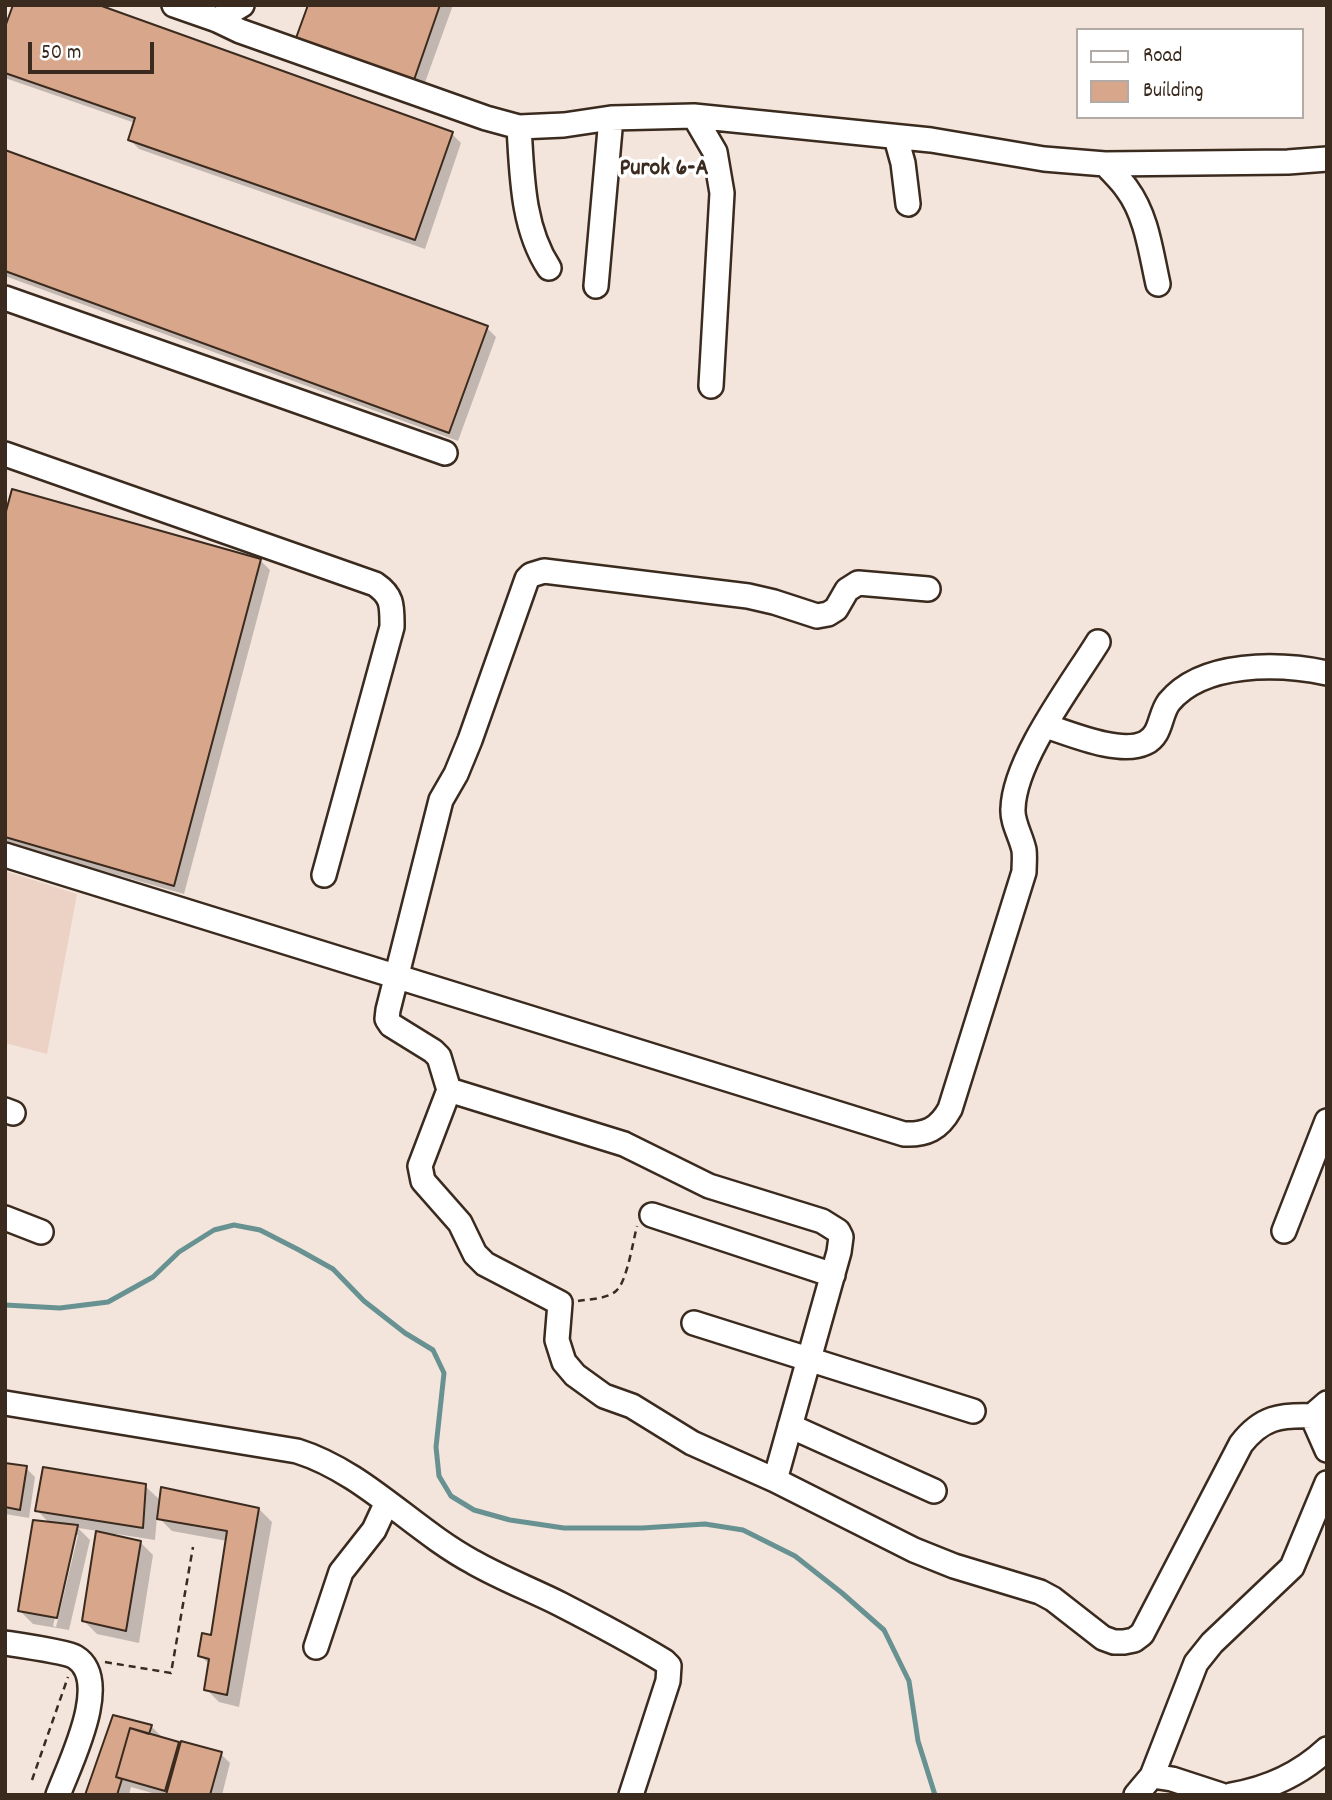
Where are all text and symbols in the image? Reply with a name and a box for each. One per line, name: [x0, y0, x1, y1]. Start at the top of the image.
scale bar: [32, 28, 158, 72]
legend: [1076, 28, 1304, 119]
text: 50 m: [41, 39, 81, 69]
text: Road: [1143, 42, 1182, 72]
text: Building: [1143, 77, 1203, 107]
district label: Purok 6-A: [619, 157, 709, 185]

